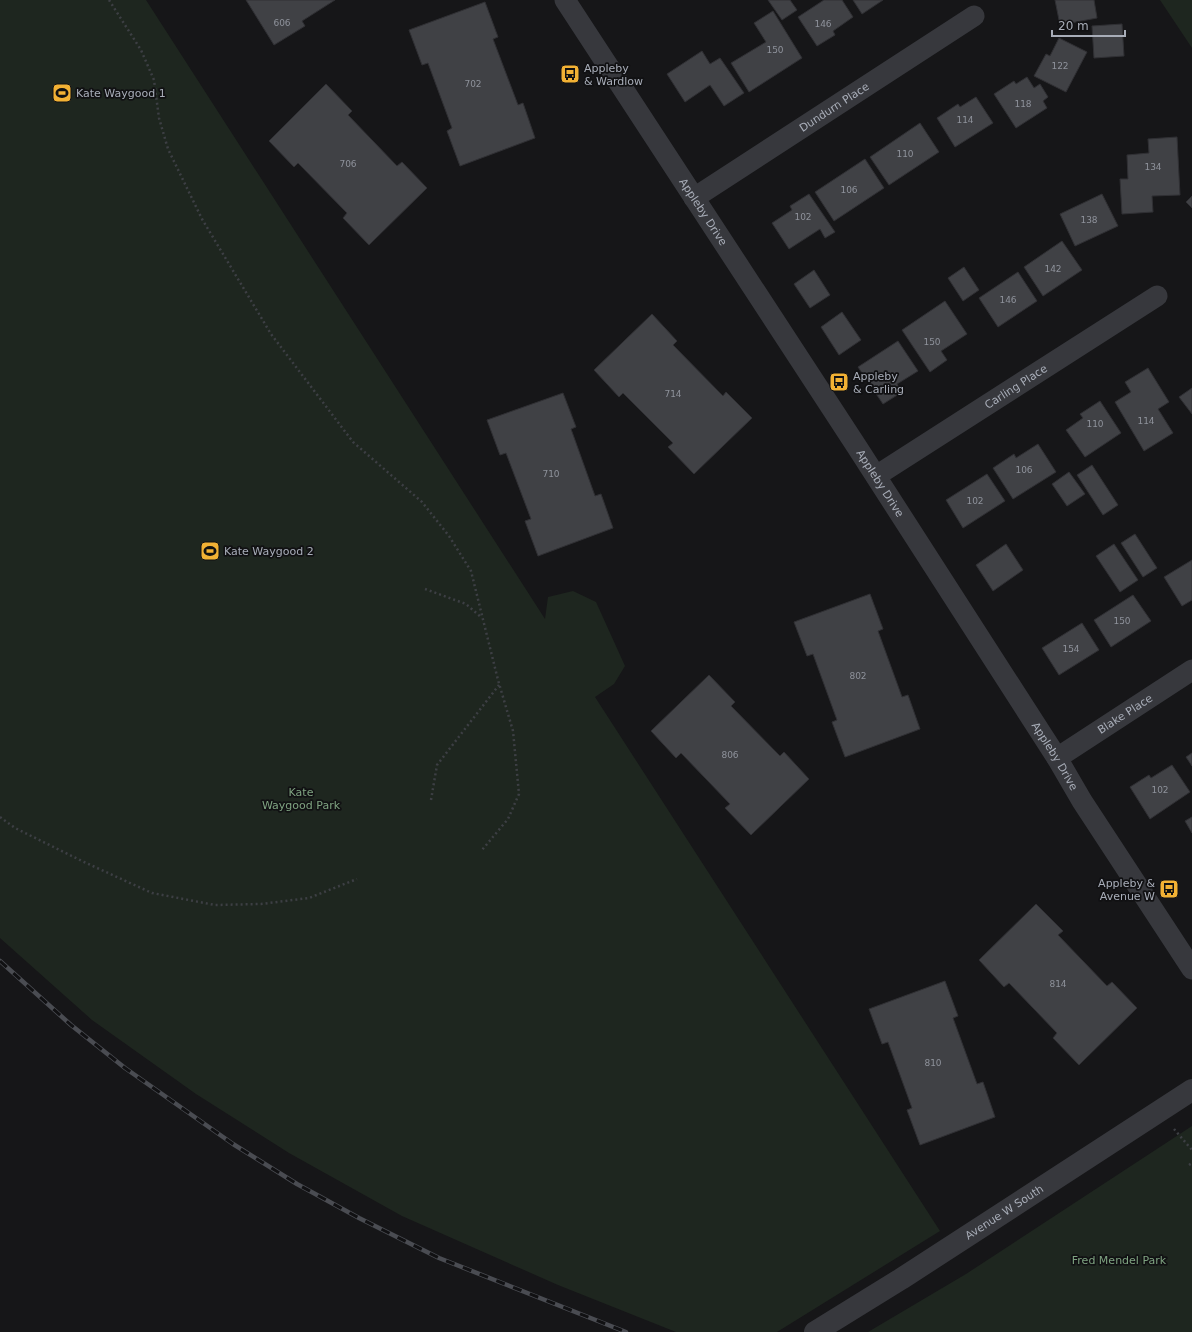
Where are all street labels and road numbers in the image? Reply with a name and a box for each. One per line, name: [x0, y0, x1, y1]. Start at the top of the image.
street label: Dundurn Place: [797, 80, 872, 135]
street label: Appleby Drive: [676, 176, 730, 248]
street label: Carling Place: [982, 362, 1050, 412]
street label: Appleby Drive: [853, 447, 906, 520]
street label: Blake Place: [1095, 691, 1155, 737]
street label: Appleby Drive: [1029, 720, 1080, 793]
street label: Avenue W South: [963, 1182, 1046, 1243]

